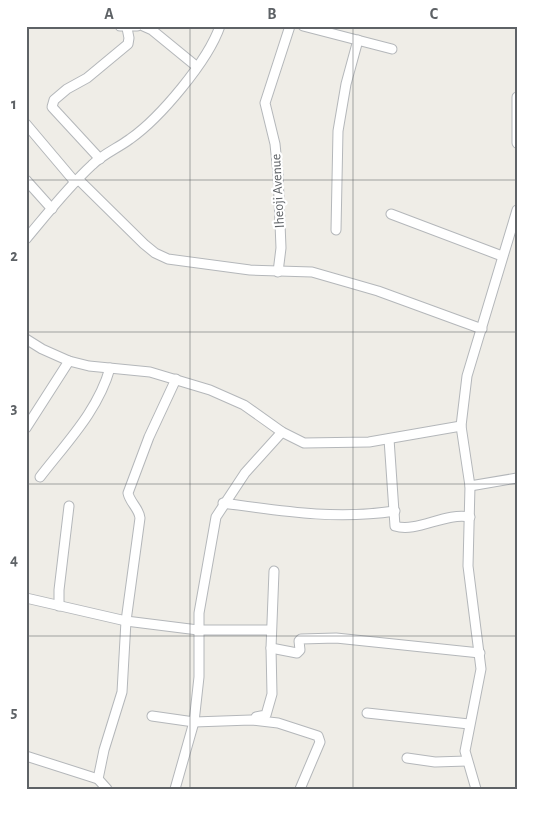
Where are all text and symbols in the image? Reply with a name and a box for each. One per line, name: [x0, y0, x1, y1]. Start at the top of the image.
text: A: [104, 6, 114, 22]
text: B: [267, 6, 277, 22]
text: C: [430, 6, 439, 22]
text: 1: [11, 96, 17, 112]
street label: Iheoji Avenue: [269, 153, 287, 229]
text: 2: [10, 248, 18, 264]
text: 3: [11, 400, 18, 416]
text: 4: [10, 552, 18, 568]
text: 5: [11, 704, 18, 720]

